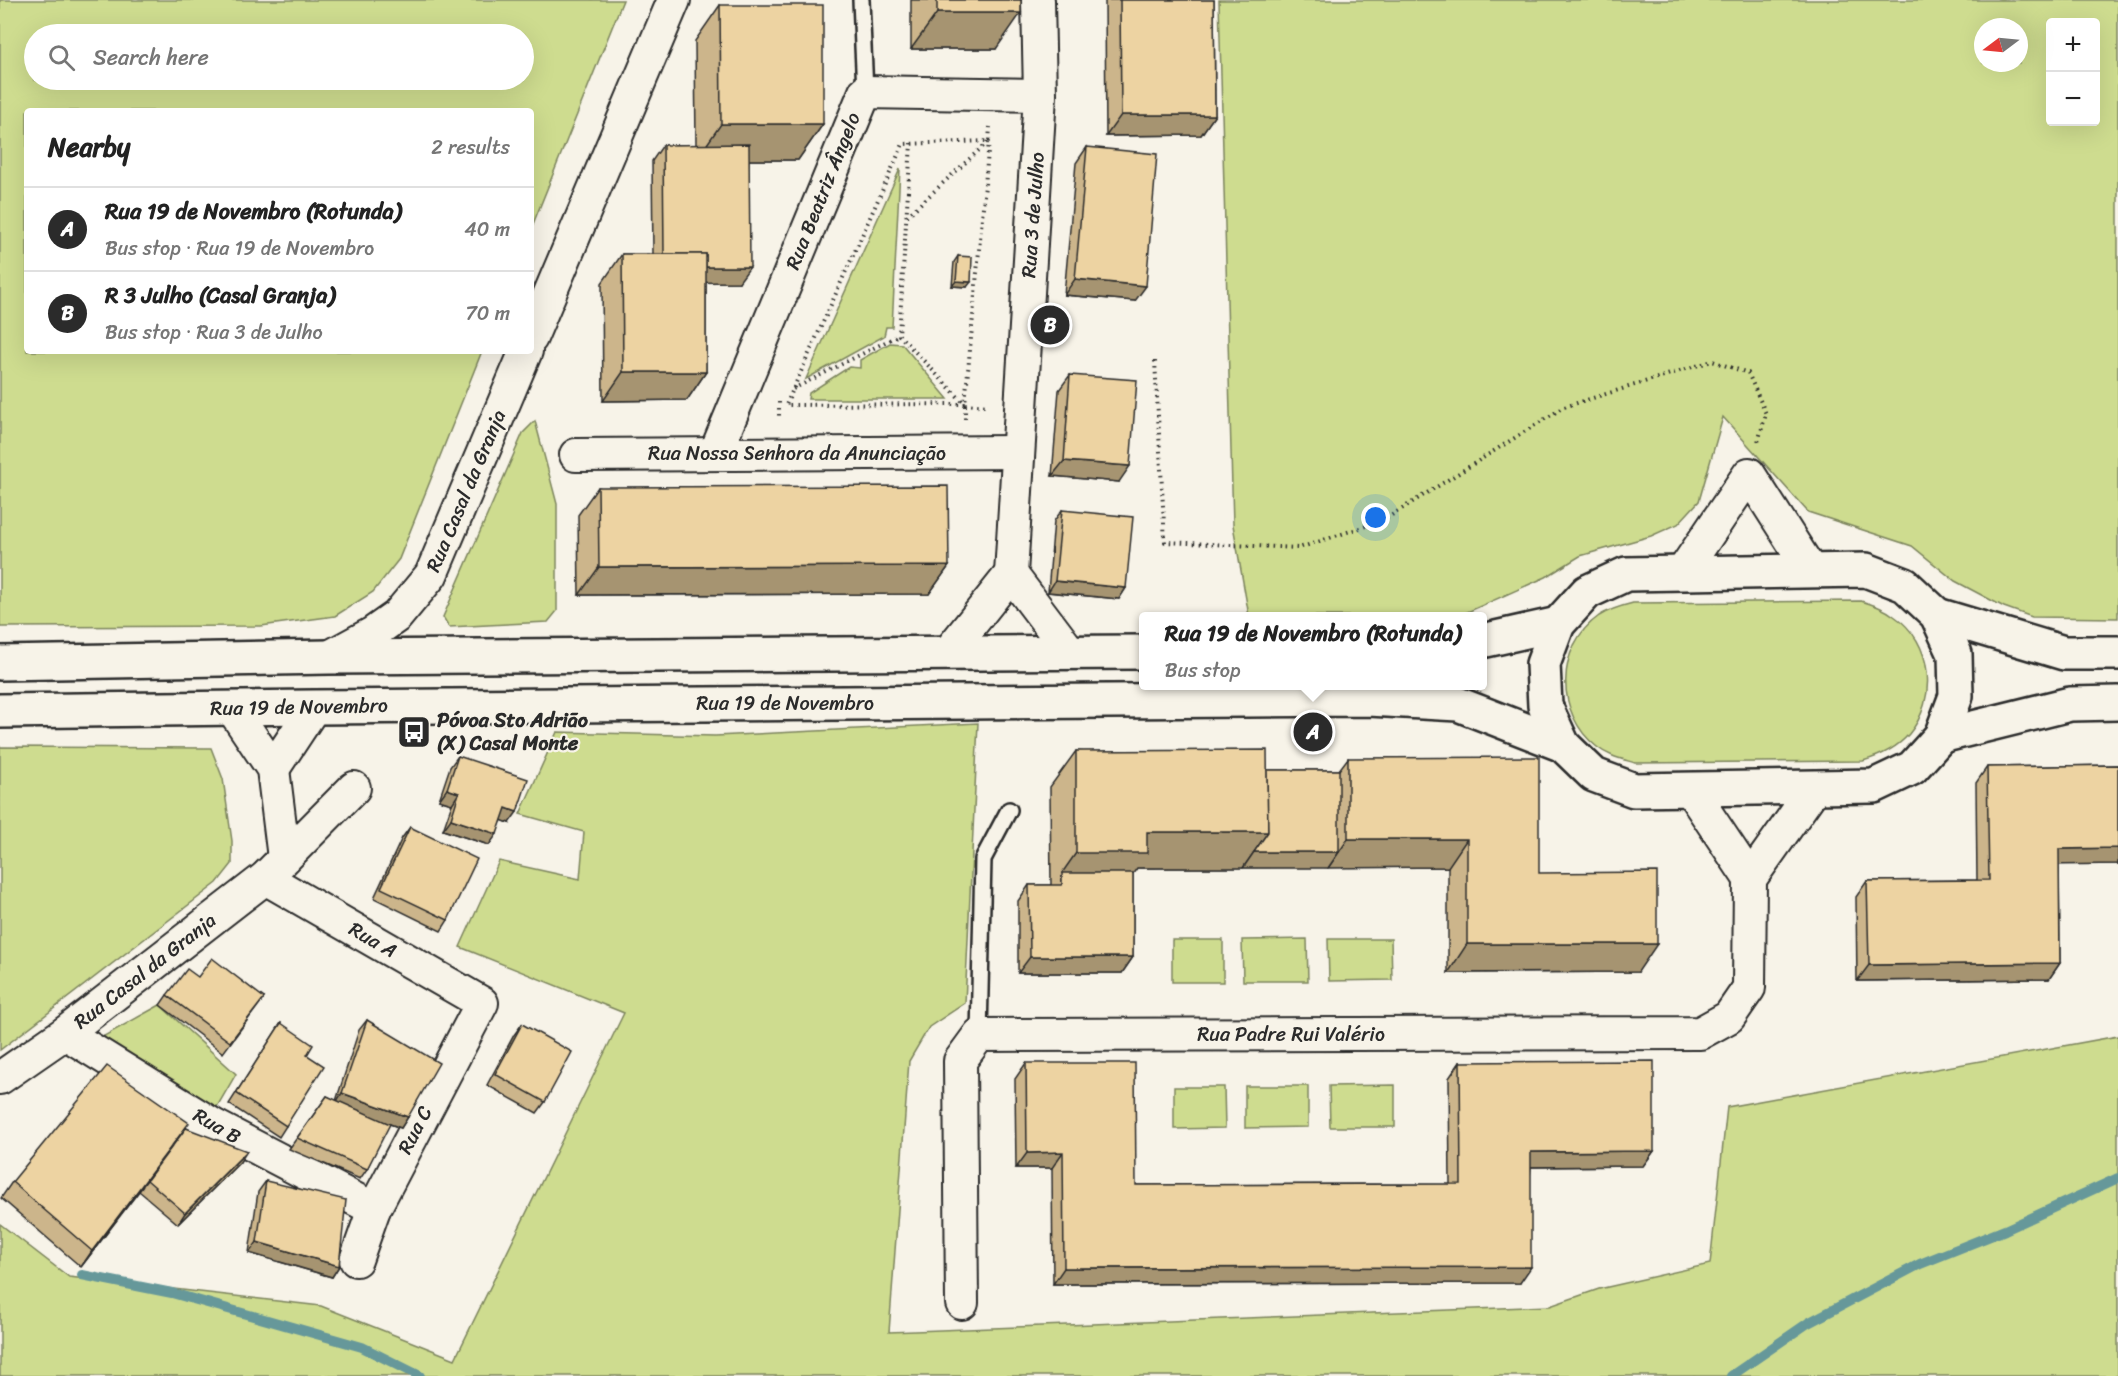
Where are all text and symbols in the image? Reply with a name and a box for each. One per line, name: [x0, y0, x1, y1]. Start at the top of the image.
north arrow: [1974, 18, 2028, 72]
map controls: [2046, 18, 2100, 126]
button: +: [2046, 18, 2100, 72]
search box: [24, 24, 534, 90]
text: Search here: [93, 38, 209, 77]
icon: search: [45, 41, 78, 74]
button: −: [2046, 72, 2100, 126]
street label: Rua Beatriz Ângelo: [775, 107, 871, 275]
text: Nearby: [48, 124, 130, 170]
text: 2 results: [431, 130, 510, 165]
street label: Rua 3 de Julho: [1011, 151, 1055, 279]
text: Rua 19 de Novembro (Rotunda): [105, 192, 401, 231]
text: A: [61, 212, 74, 247]
text: 40 m: [464, 212, 510, 247]
text: Bus stop · Rua 19 de Novembro: [105, 231, 374, 266]
text: R 3 Julho (Casal Granja): [105, 276, 335, 315]
text: B: [61, 296, 74, 331]
text: 70 m: [465, 296, 510, 331]
pin: B: [1030, 302, 1070, 348]
text: Bus stop · Rua 3 de Julho: [105, 315, 323, 350]
street label: Rua Casal da Granja: [416, 404, 516, 578]
street label: Rua Nossa Senhora da Anunciação: [648, 436, 946, 471]
your location: [1361, 503, 1390, 532]
popup: [1139, 612, 1487, 690]
text: Rua 19 de Novembro (Rotunda): [1165, 614, 1461, 653]
text: Bus stop: [1165, 653, 1241, 688]
street label: Rua 19 de Novembro: [696, 686, 874, 721]
street label: Rua 19 de Novembro: [210, 688, 388, 726]
place label: Póvoa Sto Adrião (X) Casal Monte: [437, 703, 589, 761]
pin: A: [1294, 710, 1332, 754]
bus stop icon: Póvoa Sto Adrião (X) Casal Monte: [396, 714, 432, 750]
street label: Rua Casal da Granja: [66, 904, 224, 1038]
street label: Rua A: [342, 912, 404, 968]
street label: Rua Padre Rui Valério: [1197, 1017, 1385, 1052]
street label: Rua B: [186, 1098, 248, 1154]
street label: Rua C: [388, 1099, 442, 1160]

